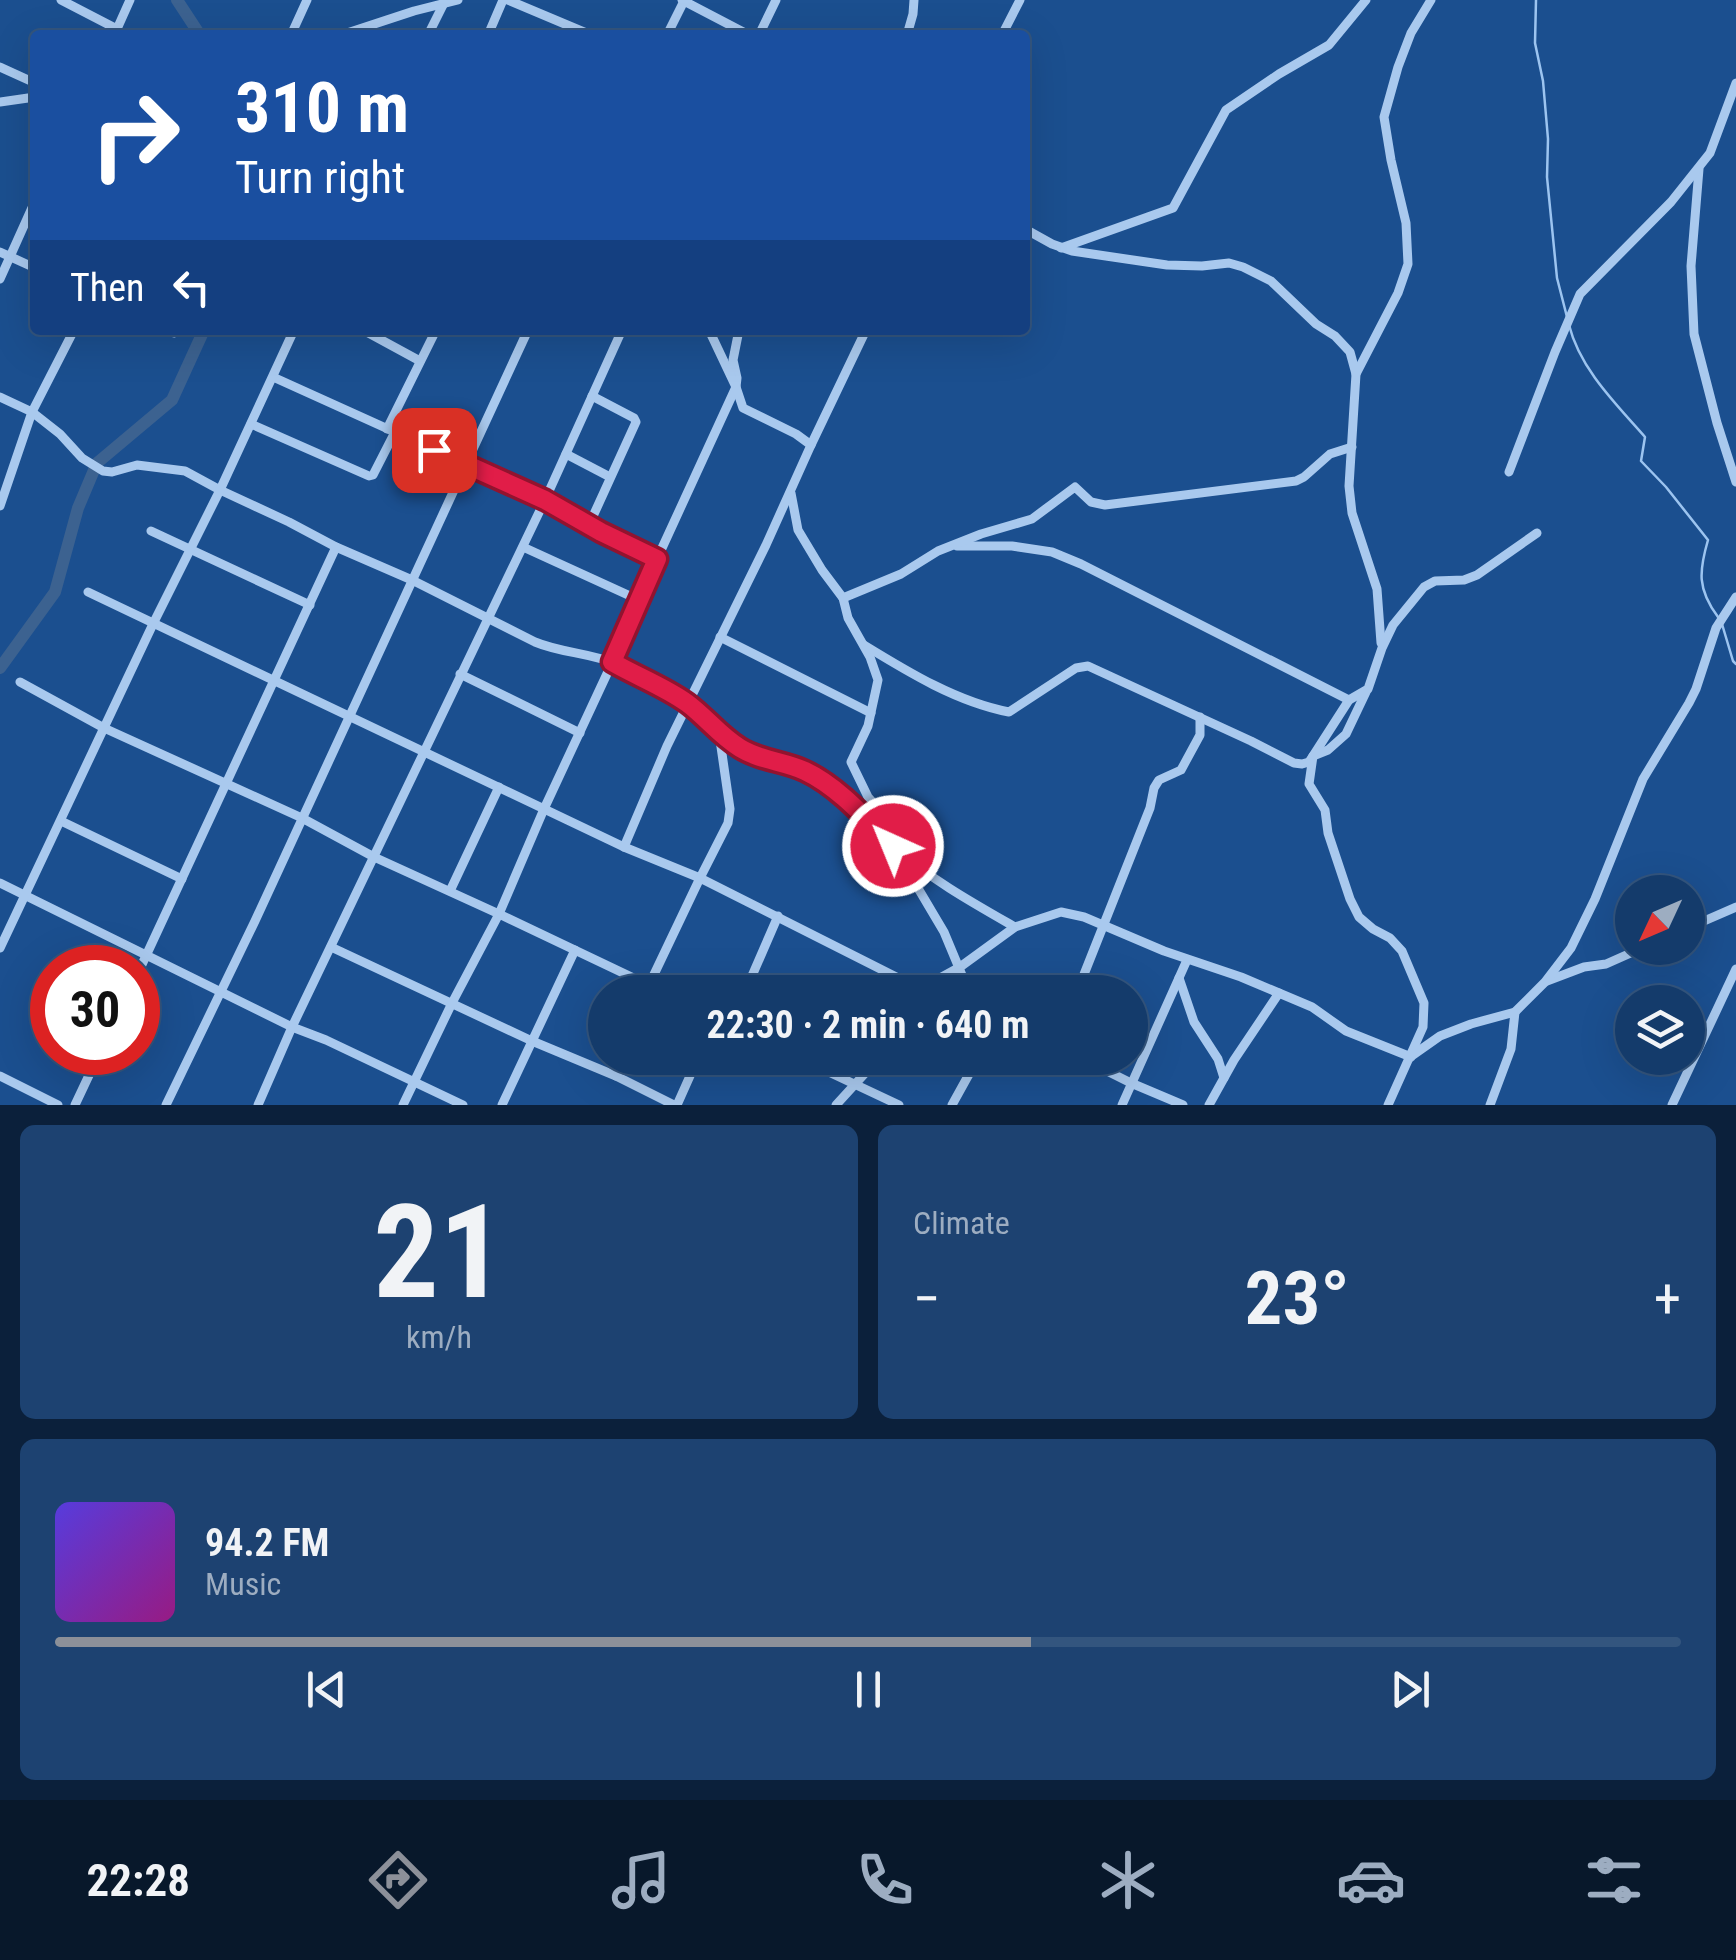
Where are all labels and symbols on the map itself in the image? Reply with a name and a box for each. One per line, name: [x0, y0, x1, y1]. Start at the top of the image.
pin: [392, 408, 477, 493]
position arrow: [841, 794, 945, 898]
north arrow: [1615, 875, 1705, 965]
speed limit sign: 30: [30, 945, 160, 1075]

